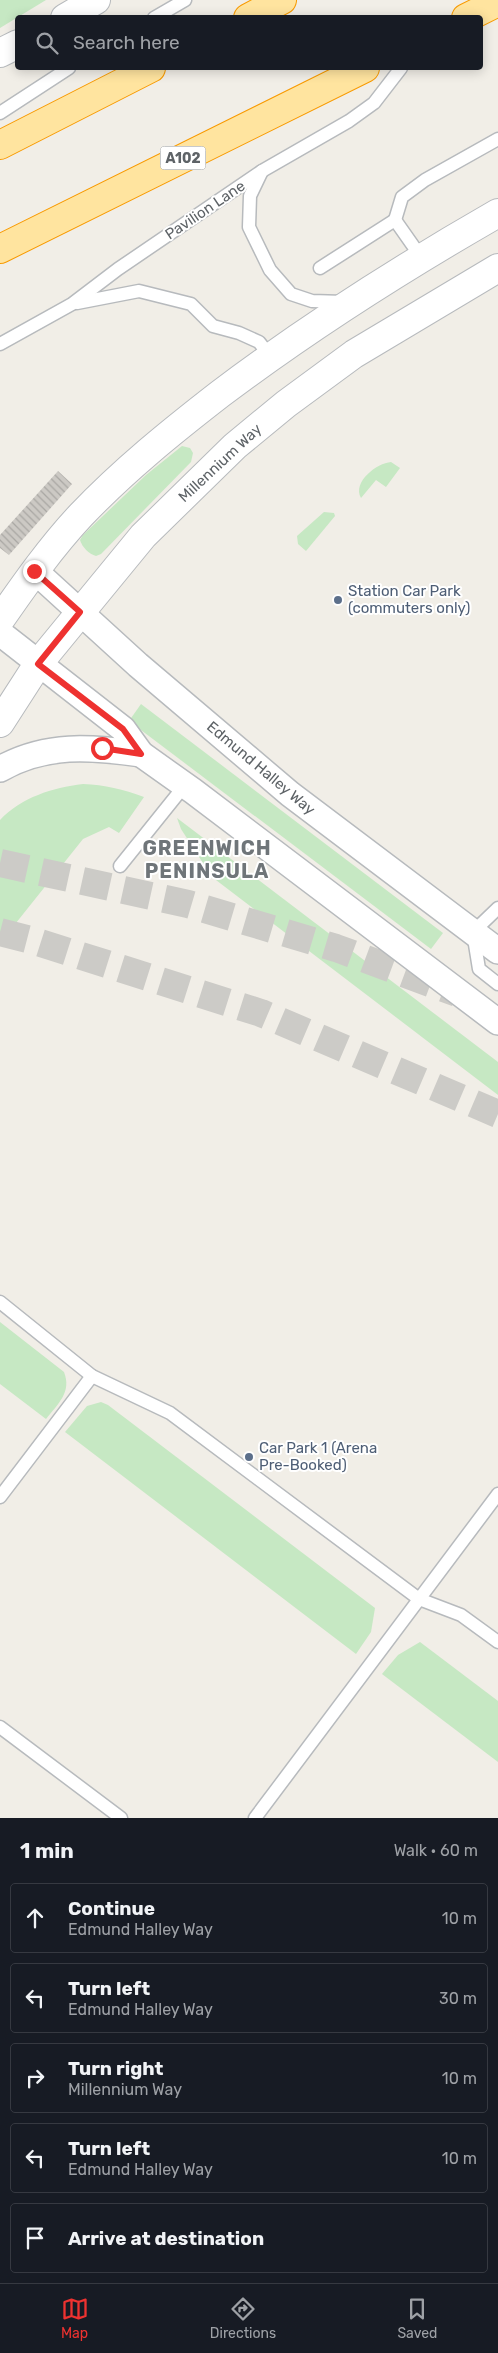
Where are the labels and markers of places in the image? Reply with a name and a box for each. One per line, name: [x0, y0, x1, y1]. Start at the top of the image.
place label: Station Car Park (commuters only): [348, 582, 470, 617]
marker: Station Car Park (commuters only): [332, 594, 344, 606]
place label: Car Park 1 (Arena Pre-Booked): [259, 1439, 377, 1474]
marker: Car Park 1 (Arena Pre-Booked): [243, 1451, 255, 1463]

